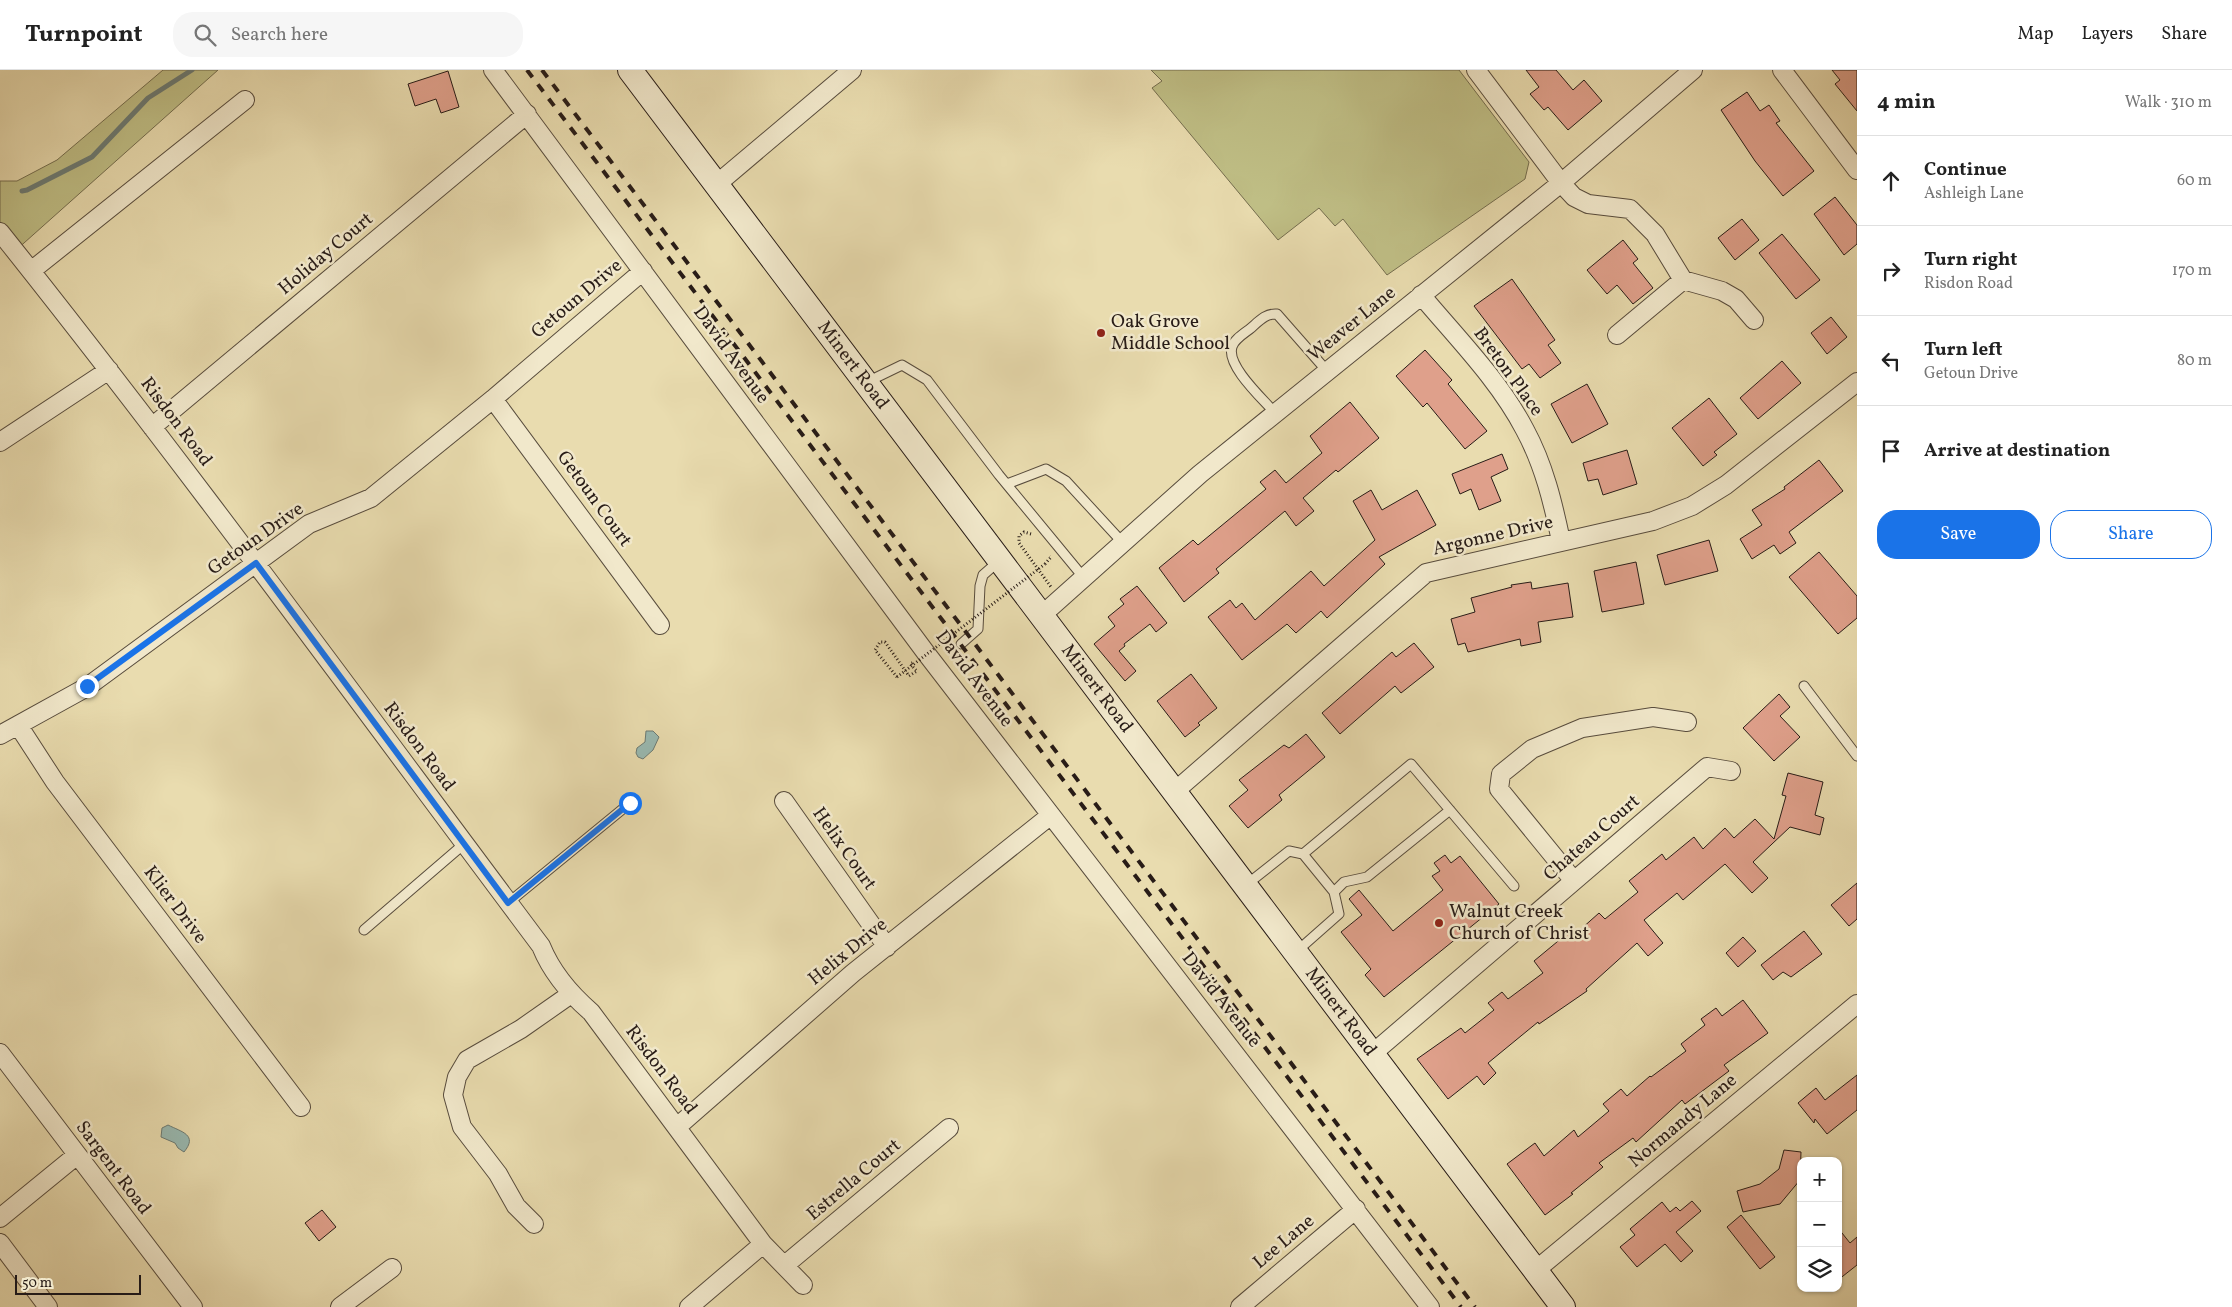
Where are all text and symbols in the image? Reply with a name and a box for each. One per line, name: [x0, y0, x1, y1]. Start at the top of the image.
search box: [173, 12, 523, 57]
text: Turnpoint: [25, 18, 143, 52]
icon: search: [191, 21, 219, 49]
text: Search here: [231, 22, 328, 48]
text: Map: [2017, 22, 2053, 47]
text: Layers: [2081, 22, 2133, 47]
text: Share: [2161, 22, 2207, 47]
text: 4 min: [1877, 88, 1936, 117]
text: Walk · 310 m: [2125, 92, 2212, 114]
text: Continue: [1924, 157, 2007, 183]
icon: ahead: [1877, 167, 1905, 195]
text: 60 m: [2177, 170, 2212, 192]
text: Ashleigh Lane: [1924, 183, 2024, 205]
street label: Holiday Court: [273, 206, 379, 301]
text: Turn right: [1924, 247, 2017, 273]
street label: Getoun Drive: [526, 253, 628, 345]
icon: right: [1877, 257, 1905, 285]
text: 170 m: [2172, 260, 2212, 282]
text: Risdon Road: [1924, 273, 2013, 295]
street label: Weaver Lane: [1302, 280, 1402, 368]
street label: David Avenue: [687, 301, 775, 409]
place label: Oak Grove Middle School: [1111, 309, 1230, 357]
street label: Minert Road: [811, 316, 895, 415]
street label: Breton Place: [1467, 322, 1549, 422]
marker: Oak Grove Middle School: [1095, 327, 1107, 339]
text: Turn left: [1924, 337, 2003, 363]
icon: left: [1877, 347, 1905, 375]
text: 80 m: [2177, 350, 2212, 372]
text: Getoun Drive: [1924, 363, 2018, 385]
street label: Risdon Road: [134, 372, 218, 472]
icon: arrive: [1877, 437, 1905, 465]
text: Arrive at destination: [1924, 438, 2110, 464]
street label: Getoun Court: [550, 446, 638, 553]
street label: Getoun Drive: [203, 496, 309, 582]
street label: Argonne Drive: [1430, 509, 1556, 563]
button: Save: [1877, 510, 2040, 559]
button: Share: [2050, 510, 2212, 559]
street label: David Avenue: [929, 625, 1019, 733]
street label: Minert Road: [1055, 639, 1139, 739]
route end: [76, 675, 99, 698]
street label: Risdon Road: [377, 697, 461, 797]
street label: Chateau Court: [1538, 789, 1646, 887]
route start: [619, 792, 642, 815]
street label: Helix Court: [806, 802, 882, 896]
street label: Klier Drive: [137, 861, 213, 949]
place label: Walnut Creek Church of Christ: [1449, 899, 1589, 947]
street label: Helix Drive: [803, 912, 893, 992]
marker: Walnut Creek Church of Christ: [1433, 917, 1445, 929]
street label: David Avenue: [1175, 947, 1267, 1053]
street label: Minert Road: [1299, 962, 1383, 1062]
street label: Risdon Road: [619, 1020, 703, 1120]
street label: Normandy Lane: [1623, 1068, 1743, 1174]
street label: Sargent Road: [69, 1116, 157, 1220]
street label: Estrella Court: [801, 1133, 907, 1227]
map controls: [1797, 1157, 1842, 1292]
button: +: [1797, 1157, 1842, 1202]
button: −: [1797, 1202, 1842, 1247]
street label: Lee Lane: [1248, 1209, 1320, 1275]
button: layers: [1797, 1247, 1842, 1292]
scale bar: [15, 1272, 141, 1295]
text: 50 m: [22, 1274, 52, 1293]

